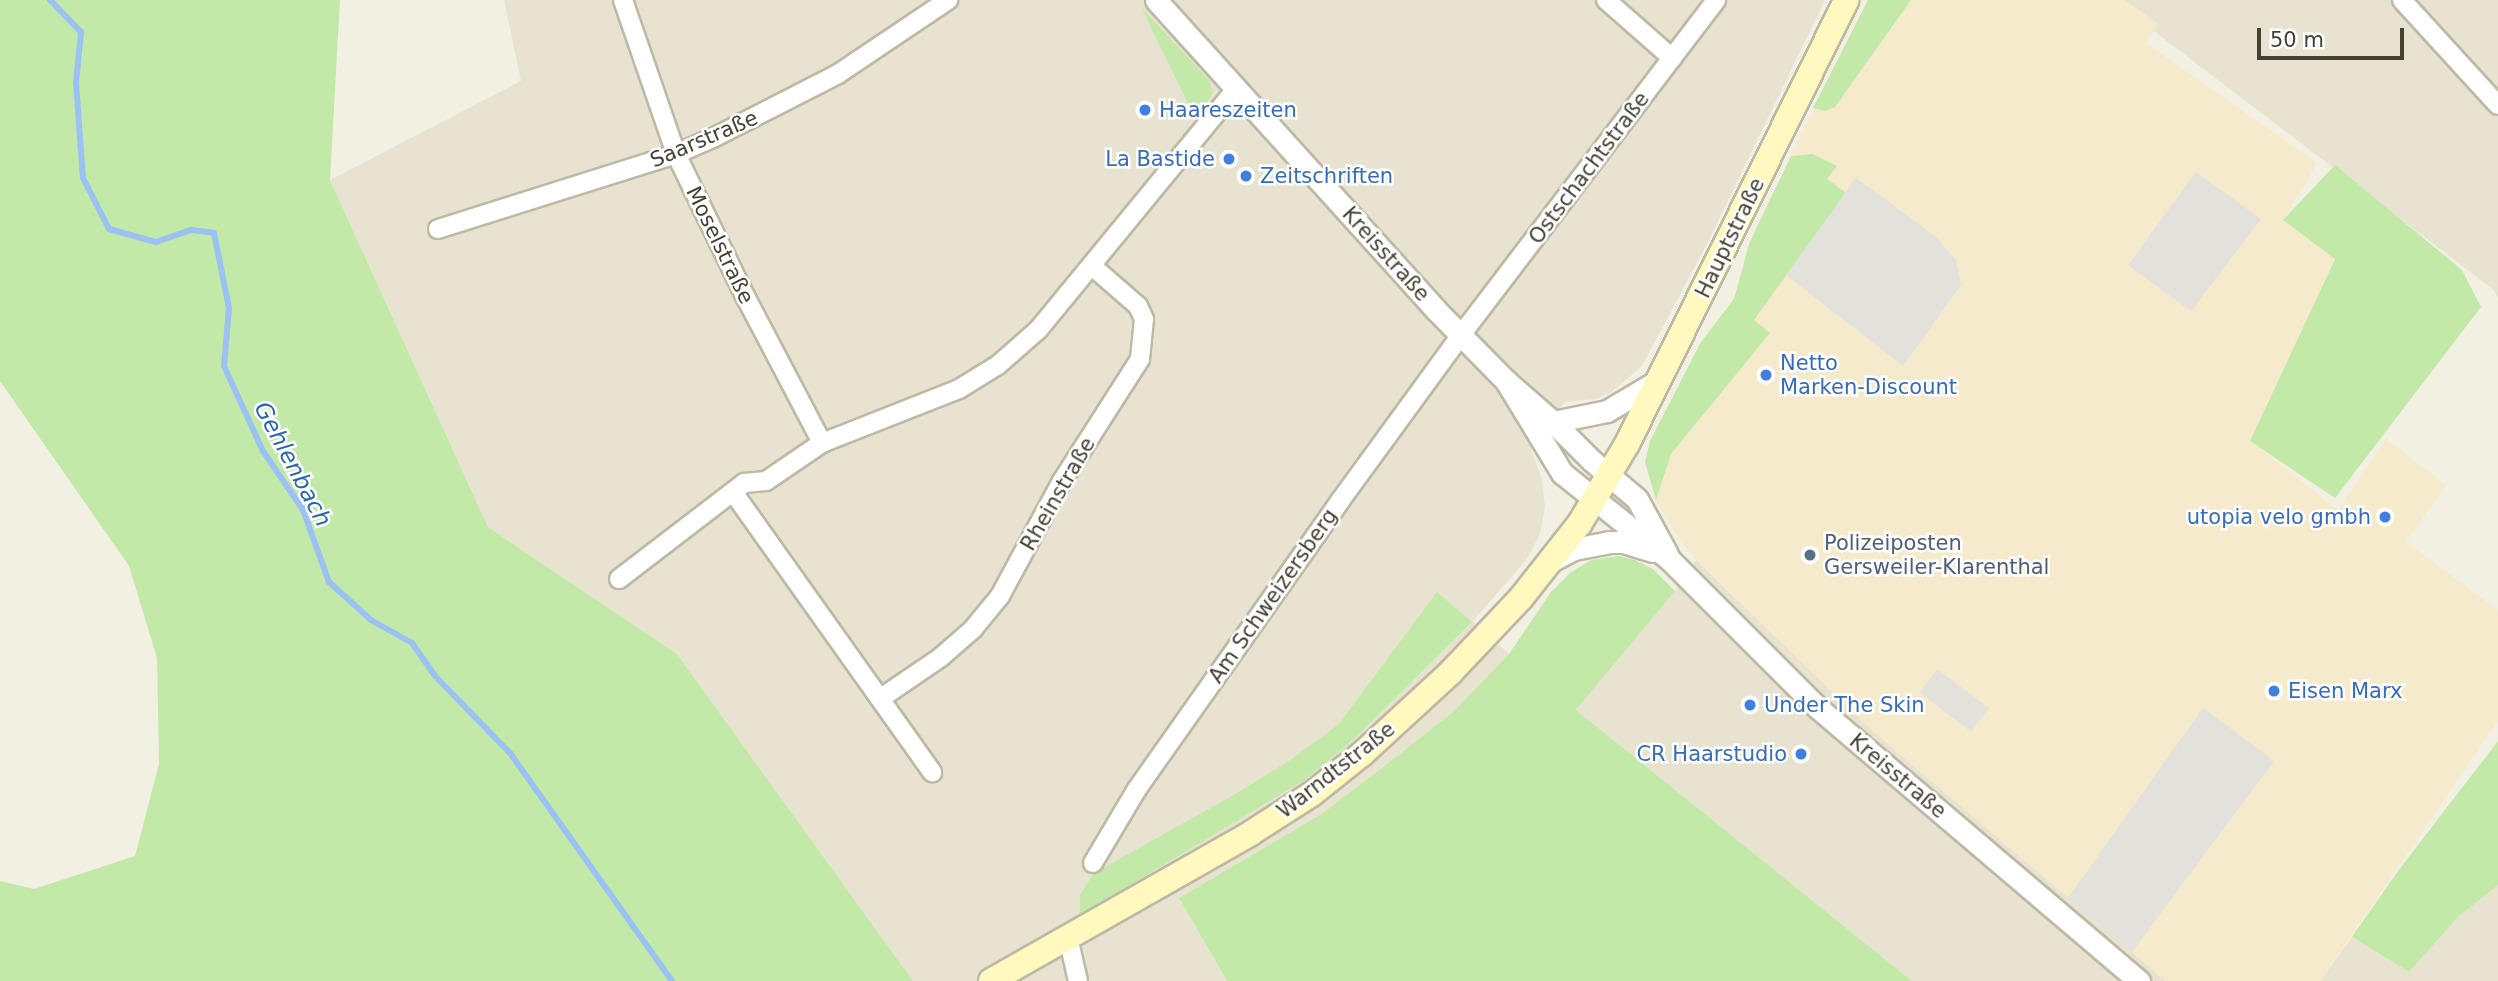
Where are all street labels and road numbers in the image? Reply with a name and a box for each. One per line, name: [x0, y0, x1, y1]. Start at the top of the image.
street label: Ostschachtstraße: [1523, 87, 1655, 249]
street label: Saarstraße: [646, 105, 762, 173]
street label: Hauptstraße: [1690, 174, 1770, 302]
street label: Moselstraße: [681, 182, 759, 308]
street label: Kreisstraße: [1337, 202, 1435, 306]
street label: Rheinstraße: [1015, 433, 1101, 555]
street label: Am Schweizersberg: [1203, 504, 1343, 688]
street label: Warndtstraße: [1272, 716, 1400, 824]
street label: Kreisstraße: [1845, 728, 1951, 824]

